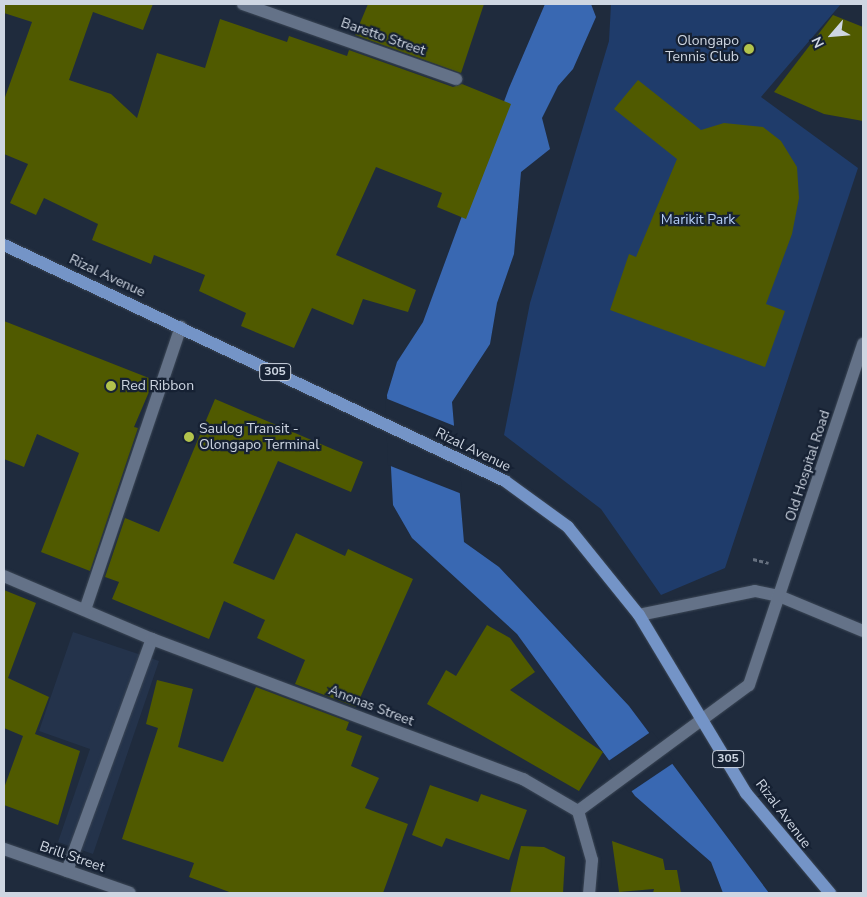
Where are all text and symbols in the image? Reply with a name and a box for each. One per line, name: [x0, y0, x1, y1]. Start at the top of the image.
north arrow: [807, 10, 857, 60]
street label: Baretto Street: [338, 15, 428, 59]
place label: Olongapo Tennis Club: [665, 33, 739, 65]
text: N: [807, 33, 829, 51]
marker: Olongapo Tennis Club: [743, 43, 755, 55]
park label: Marikit Park: [661, 212, 735, 228]
street label: Rizal Avenue: [66, 251, 148, 301]
road number: 305: [259, 362, 291, 382]
place label: Red Ribbon: [121, 378, 194, 394]
marker: Red Ribbon: [105, 380, 117, 392]
street label: Old Hospital Road: [782, 408, 834, 524]
place label: Saulog Transit - Olongapo Terminal: [199, 421, 319, 454]
street label: Rizal Avenue: [433, 425, 513, 475]
marker: Saulog Transit - Olongapo Terminal: [183, 431, 195, 443]
street label: Anonas Street: [326, 682, 416, 730]
road number: 305: [712, 750, 744, 769]
street label: Rizal Avenue: [752, 776, 814, 852]
street label: Brill Street: [37, 838, 107, 876]

